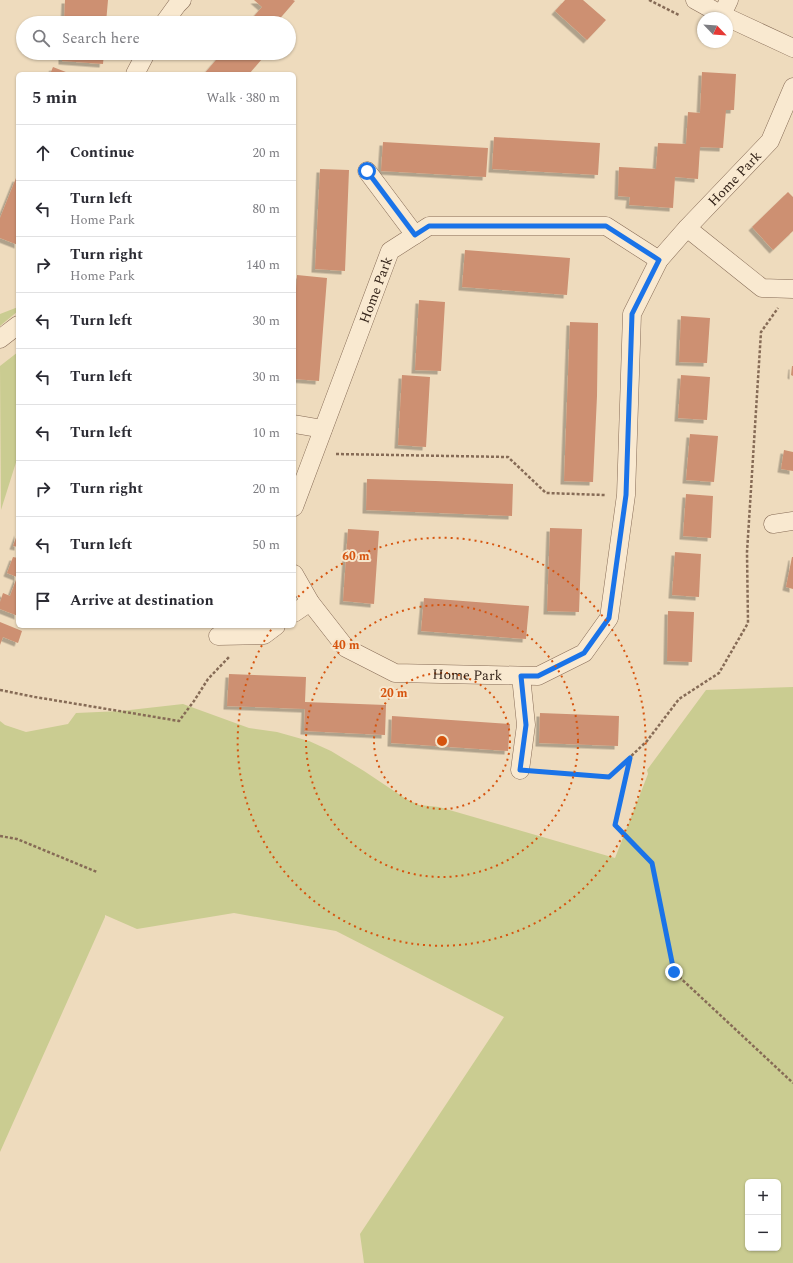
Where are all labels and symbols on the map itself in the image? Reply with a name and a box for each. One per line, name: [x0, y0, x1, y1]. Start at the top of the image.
north arrow: [697, 12, 733, 48]
street label: Home Park: [703, 146, 766, 211]
route start: [358, 162, 376, 180]
street label: Home Park: [353, 253, 398, 326]
text: 60 m: [342, 547, 370, 566]
text: 40 m: [332, 636, 360, 655]
street label: Home Park: [432, 663, 503, 686]
text: 20 m: [380, 684, 408, 703]
centre of rings: [435, 734, 449, 748]
route end: [665, 963, 683, 981]

